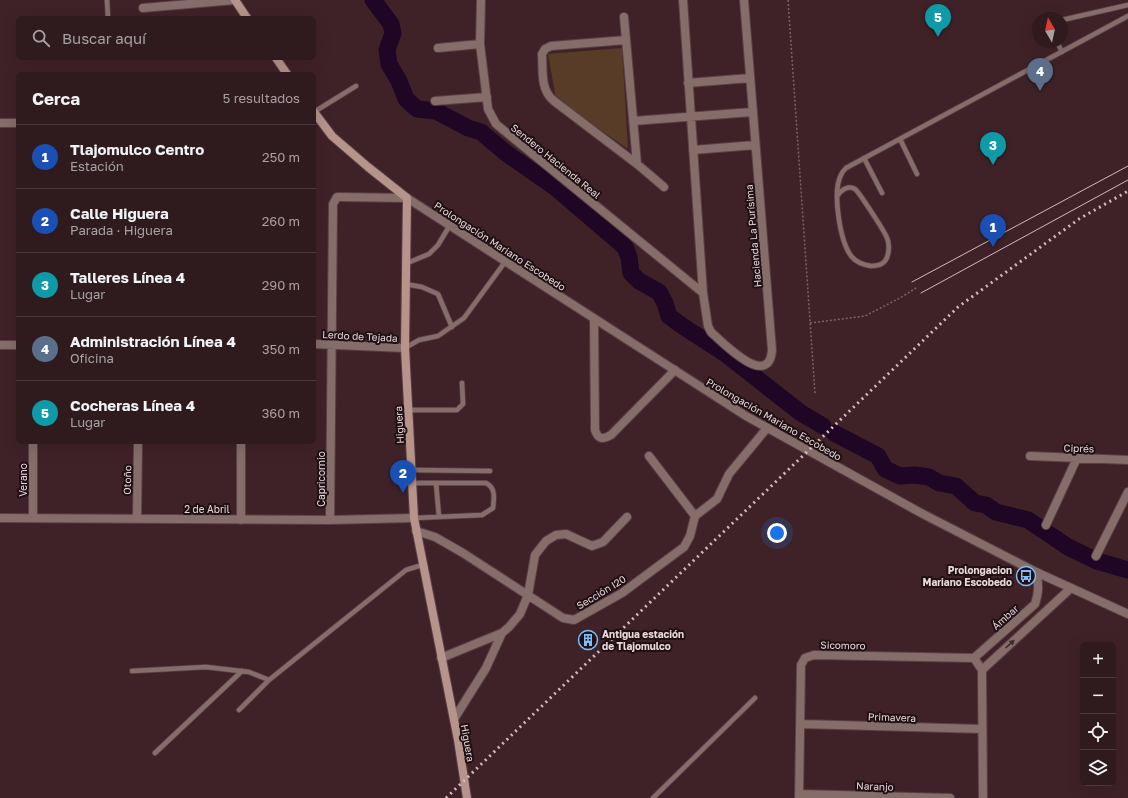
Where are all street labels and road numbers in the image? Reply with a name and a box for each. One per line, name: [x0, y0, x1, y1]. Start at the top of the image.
street label: Sendero Hacienda Real: [509, 121, 603, 201]
street label: Hacienda La Purísima: [743, 184, 763, 288]
street label: Prolongación Mariano Escobedo: [432, 199, 568, 293]
street label: Lerdo de Tejada: [322, 328, 398, 344]
street label: Prolongación Mariano Escobedo: [704, 375, 844, 463]
street label: Higuera: [392, 406, 406, 444]
street label: Ciprés: [1064, 441, 1094, 455]
street label: Capricornio: [315, 451, 327, 507]
street label: Verano: [17, 463, 29, 497]
street label: Otoño: [121, 465, 133, 495]
street label: 2 de Abril: [184, 503, 230, 515]
street label: Sección I20: [574, 573, 628, 611]
street label: Ámbar: [989, 602, 1021, 632]
street label: Sicomoro: [820, 639, 866, 651]
street label: Primavera: [868, 710, 916, 724]
street label: Higuera: [459, 723, 477, 763]
street label: Naranjo: [856, 779, 894, 793]

